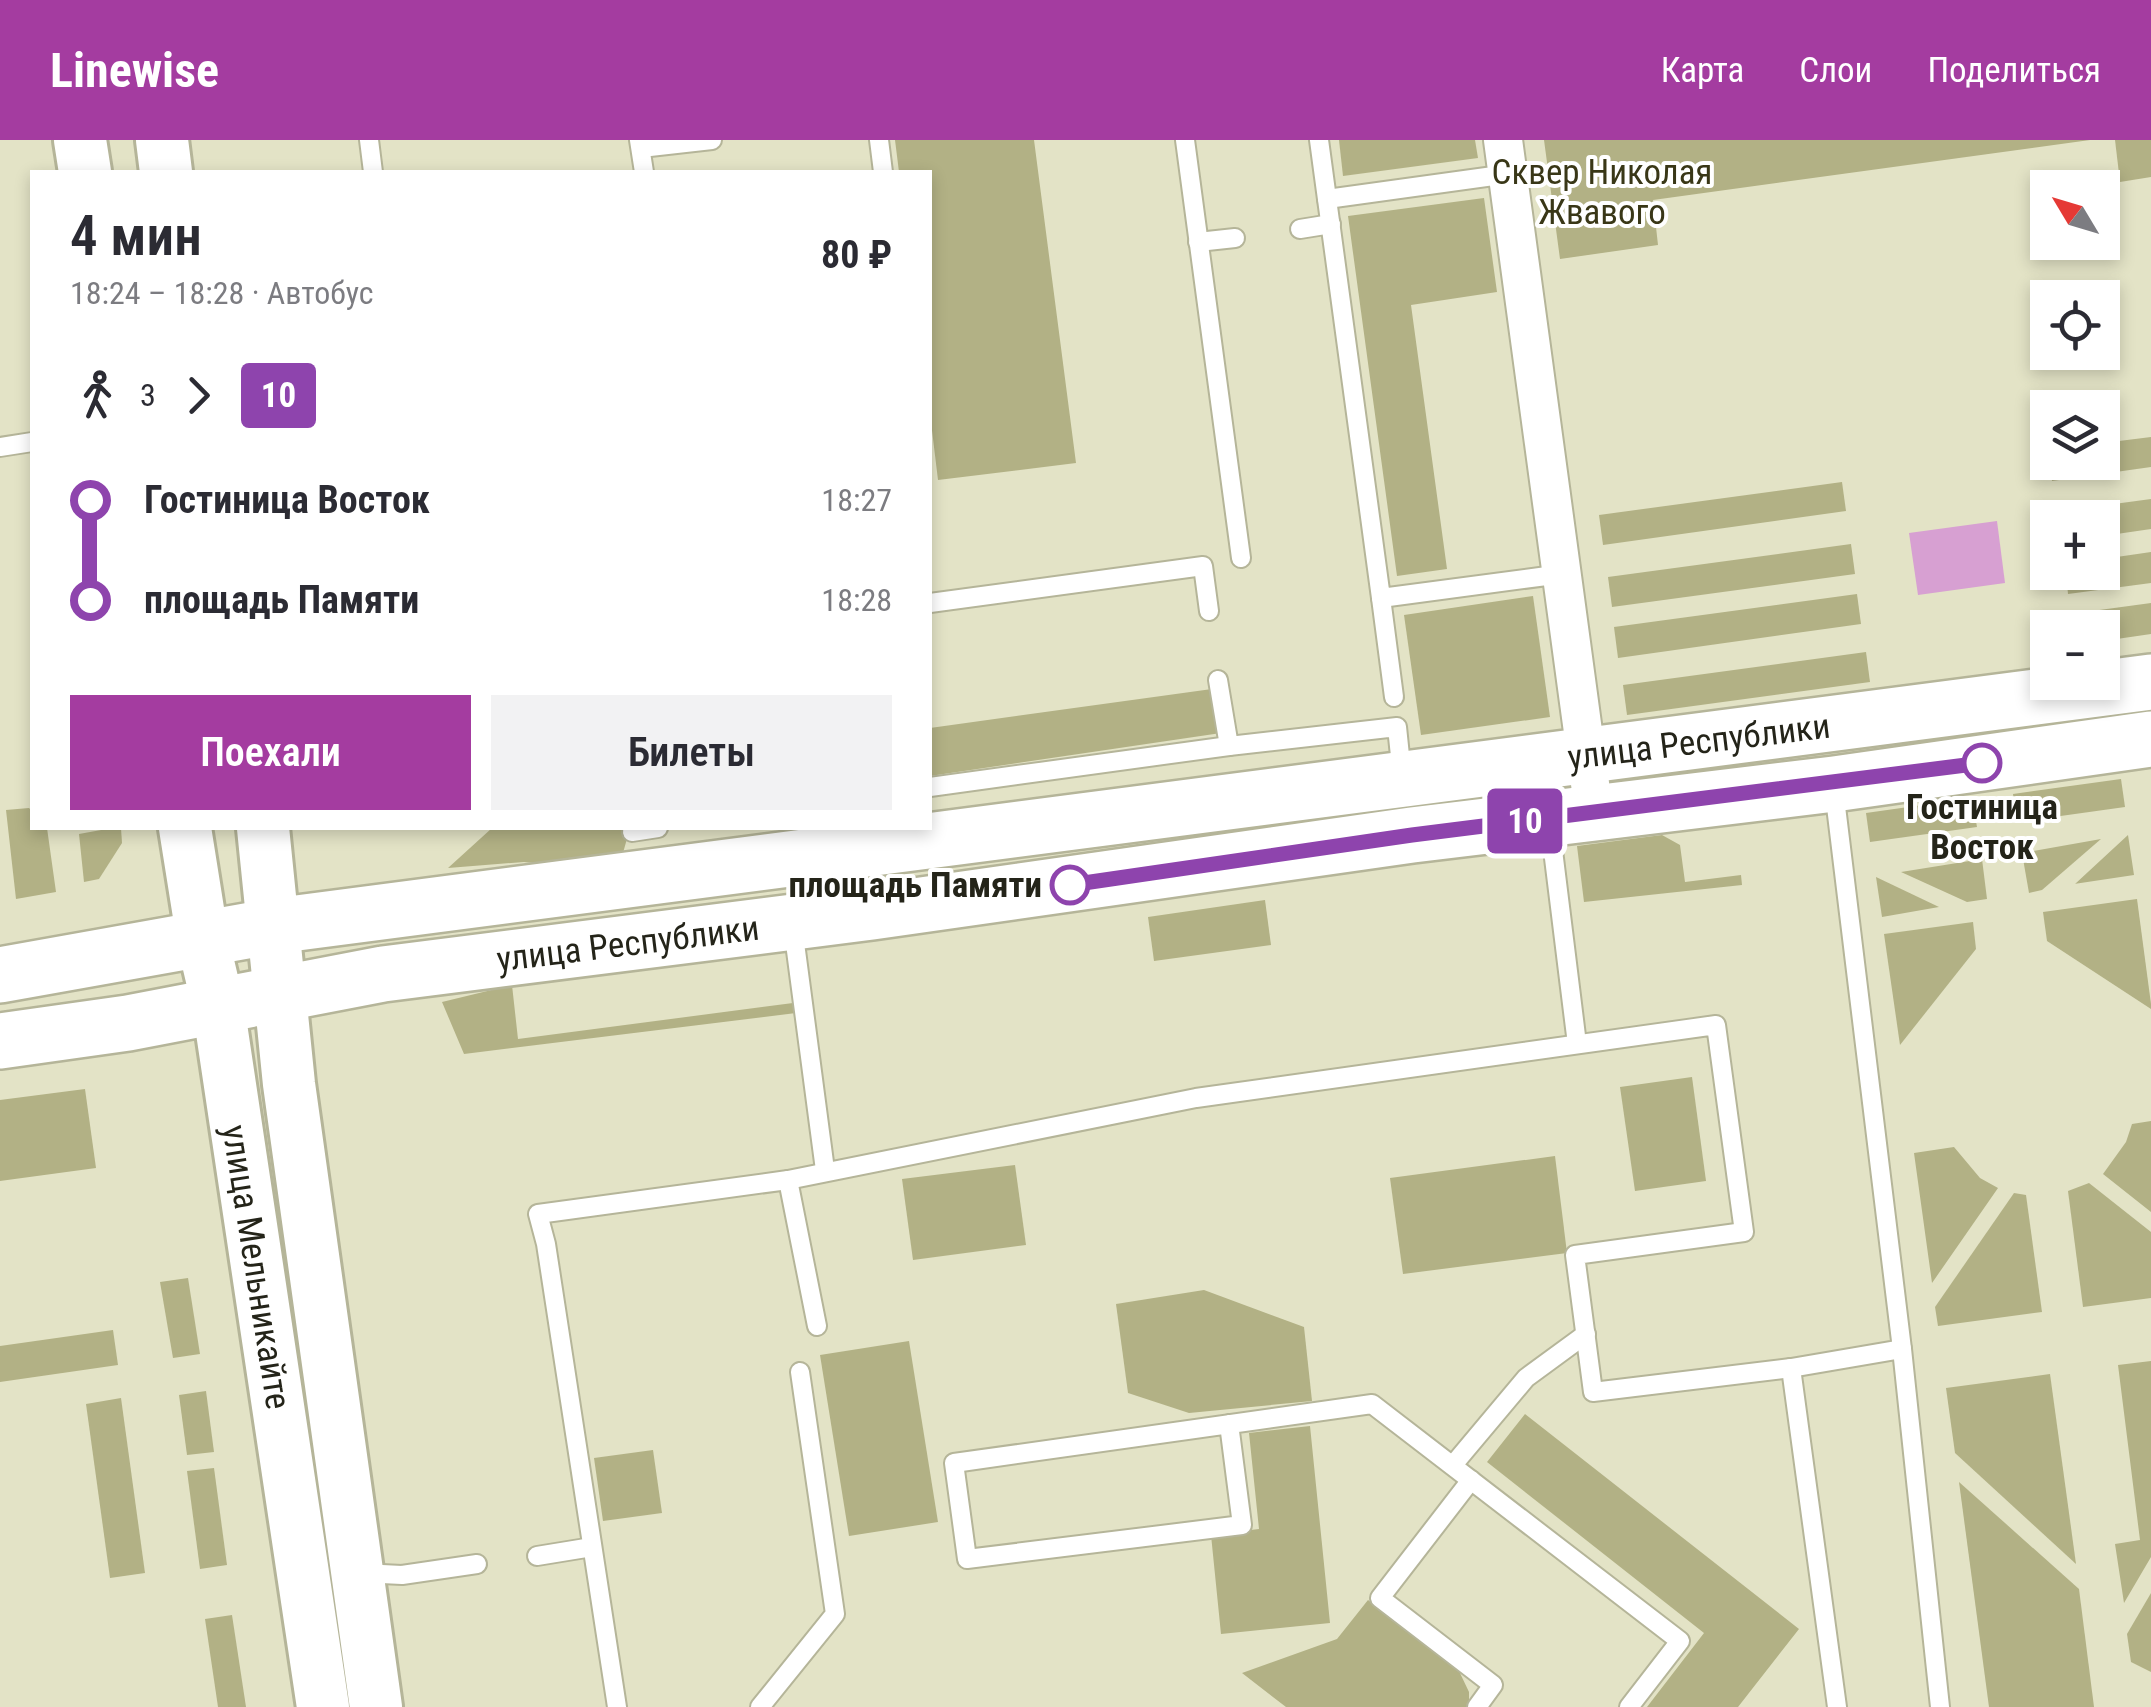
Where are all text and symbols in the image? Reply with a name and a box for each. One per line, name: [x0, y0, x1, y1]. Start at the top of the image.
text: Linewise: [50, 42, 219, 99]
text: Карта: [1661, 50, 1744, 91]
text: Слои: [1799, 50, 1872, 91]
text: Поделиться: [1927, 50, 2101, 91]
park label: Сквер Николая Жвавого: [1492, 152, 1712, 233]
north arrow: [2030, 170, 2120, 260]
map controls: [2030, 170, 2120, 700]
text: 4 мин: [70, 204, 202, 268]
text: 80 ₽: [821, 233, 892, 277]
text: 18:24 – 18:28 · Автобус: [70, 274, 374, 312]
button: locate: [2030, 280, 2120, 370]
icon: walk: [70, 368, 125, 423]
icon: forward: [171, 368, 226, 423]
text: 10: [261, 375, 296, 416]
text: 3: [140, 376, 156, 414]
button: layers: [2030, 390, 2120, 480]
text: Гостиница Восток: [144, 478, 430, 522]
text: 18:27: [821, 481, 892, 519]
button: +: [2030, 500, 2120, 590]
text: площадь Памяти: [144, 578, 419, 622]
text: 18:28: [821, 581, 892, 619]
button: −: [2030, 610, 2120, 700]
button: Поехали: [70, 695, 471, 810]
button: Билеты: [491, 695, 892, 810]
street label: улица Республики: [1565, 706, 1833, 778]
marker: Гостиница Восток: [1963, 744, 2001, 782]
place label: Гостиница Восток: [1906, 787, 2058, 868]
line badge: 10: [1480, 788, 1570, 854]
text: 10: [1507, 801, 1543, 842]
place label: площадь Памяти: [789, 865, 1042, 906]
marker: площадь Памяти: [1051, 866, 1089, 904]
street label: улица Республики: [494, 908, 762, 980]
street label: улица Мельникайте: [213, 1122, 299, 1412]

